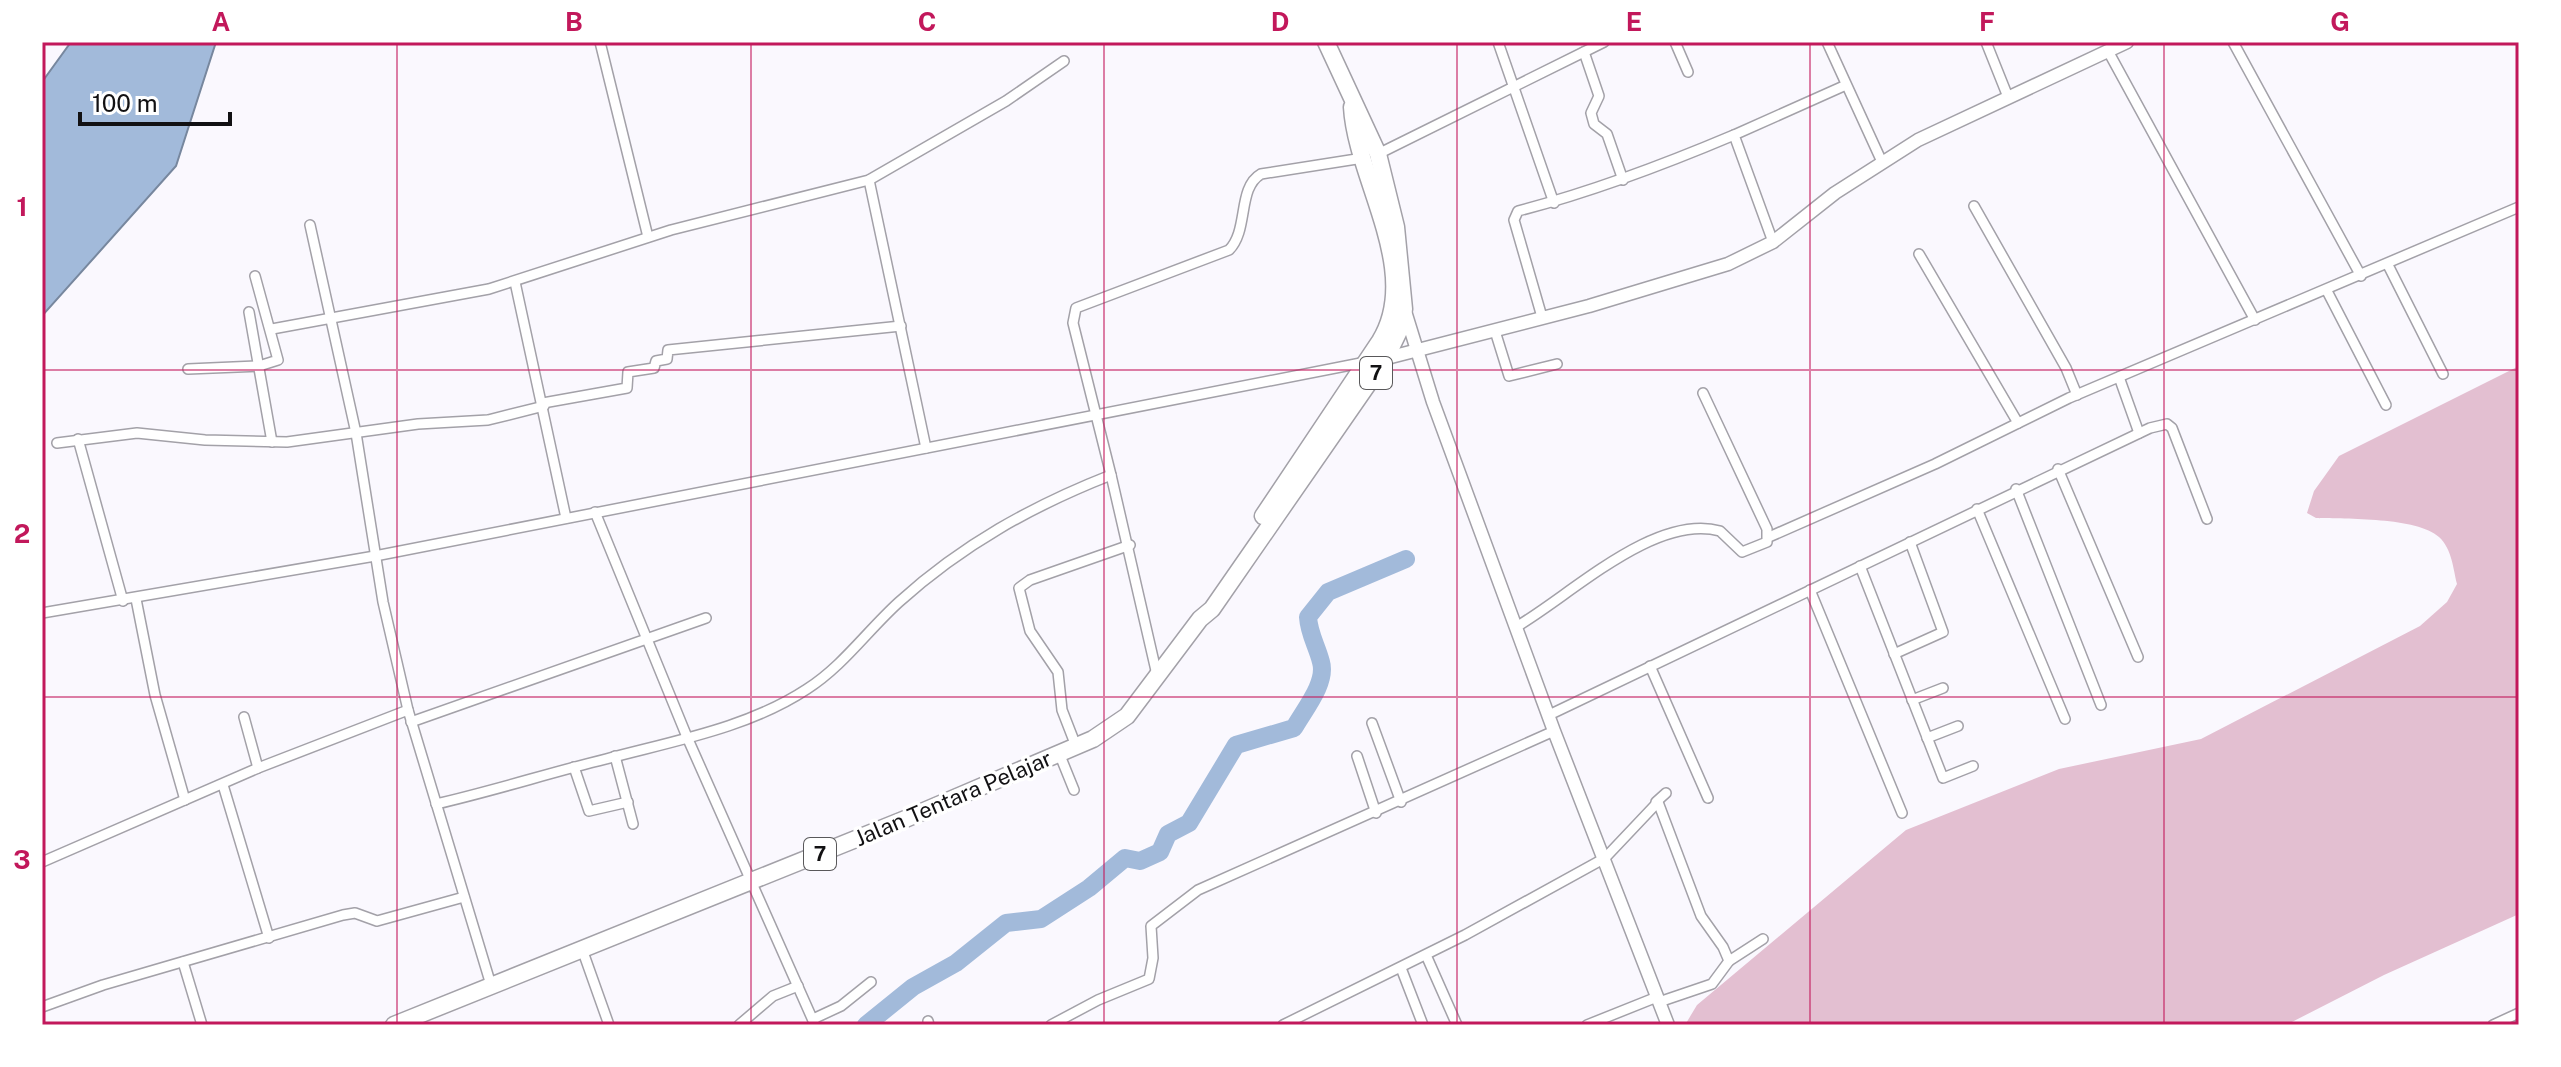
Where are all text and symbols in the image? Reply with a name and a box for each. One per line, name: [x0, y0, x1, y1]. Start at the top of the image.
text: A: [212, 6, 231, 37]
text: B: [565, 6, 583, 37]
text: C: [918, 6, 936, 37]
text: D: [1271, 6, 1289, 37]
text: E: [1626, 6, 1642, 37]
text: F: [1979, 6, 1995, 37]
text: G: [2330, 6, 2350, 37]
scale bar: [80, 76, 230, 126]
text: 100 m: [92, 89, 158, 117]
text: 1: [16, 191, 28, 222]
road number: 7: [1360, 357, 1392, 389]
text: 2: [14, 518, 30, 549]
street label: Jalan Tentara Pelajar: [851, 745, 1055, 851]
road number: 7: [804, 838, 836, 870]
text: 3: [13, 844, 31, 875]

